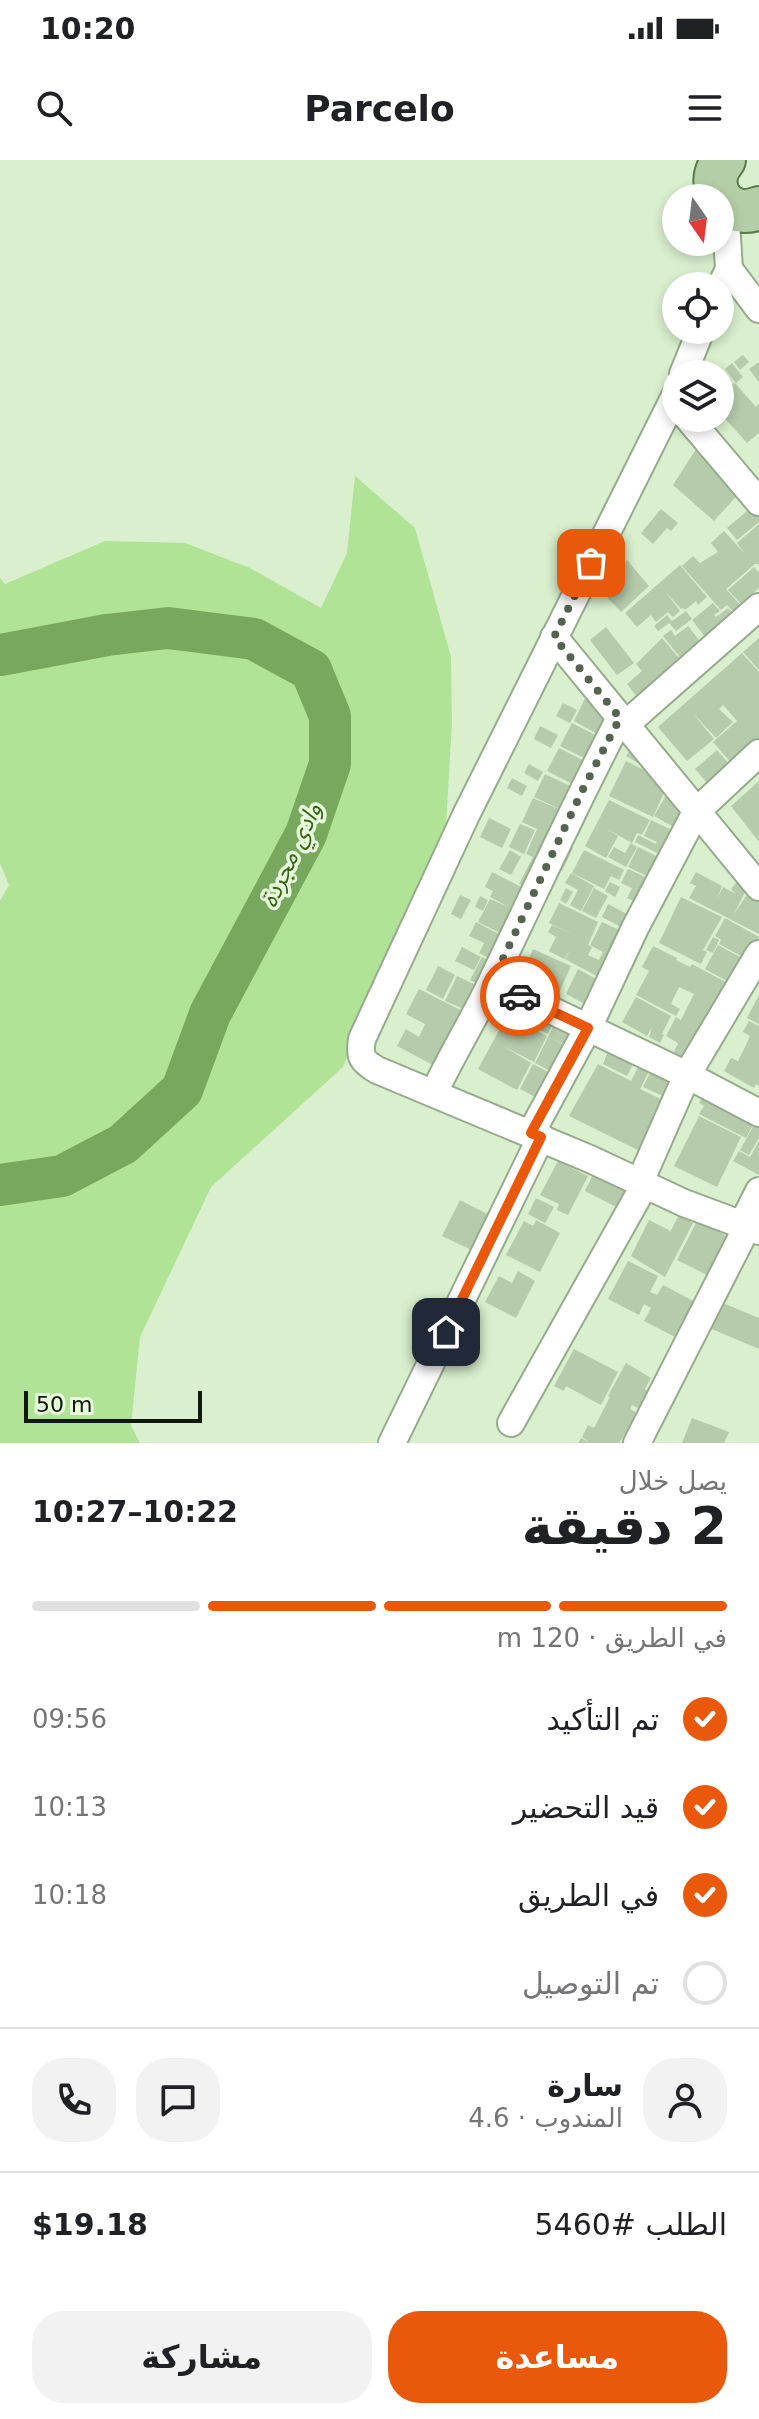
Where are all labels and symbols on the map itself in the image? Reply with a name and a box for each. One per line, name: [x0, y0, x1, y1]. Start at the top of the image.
north arrow: [662, 184, 734, 256]
pin: [557, 529, 625, 597]
water label: وادي مجردة: [255, 798, 332, 913]
courier: [480, 956, 560, 1036]
pin: [412, 1298, 480, 1366]
scale bar: [24, 1387, 202, 1423]

